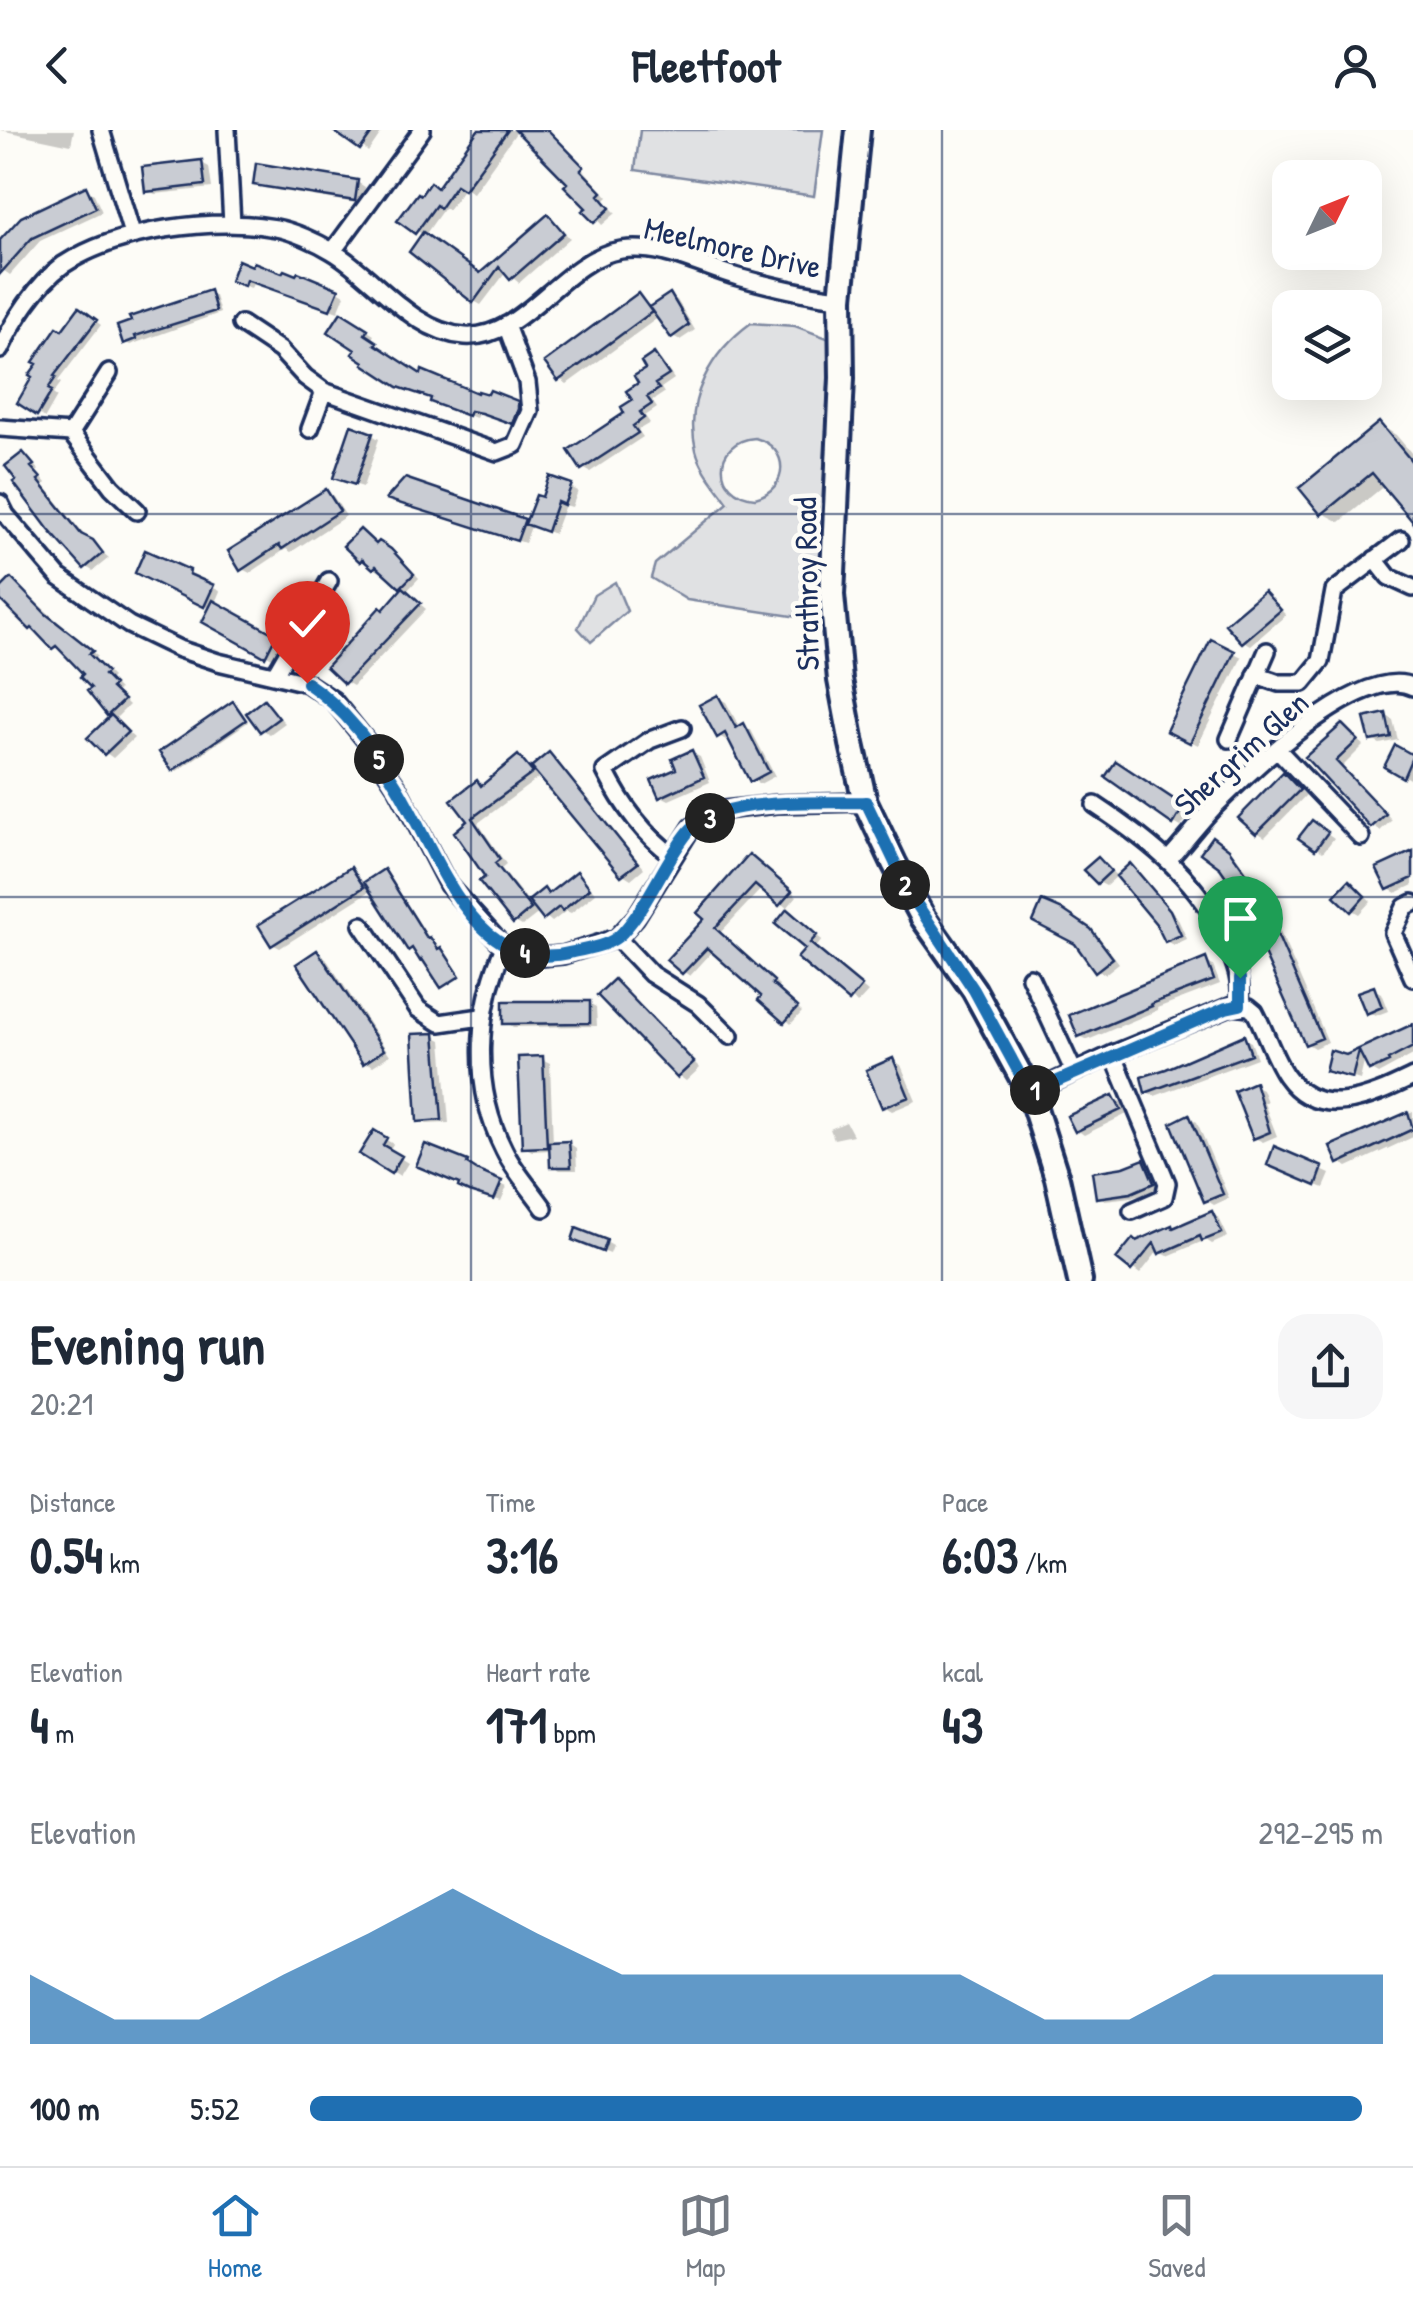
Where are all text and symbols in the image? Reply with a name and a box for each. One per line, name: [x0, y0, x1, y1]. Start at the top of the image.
text: Fleetfoot: [632, 35, 781, 96]
icon: back: [30, 38, 85, 93]
icon: person: [1328, 38, 1383, 93]
north arrow: [1272, 160, 1382, 270]
map controls: [1272, 160, 1382, 400]
street label: Meelmore Drive: [640, 206, 826, 288]
button: layers: [1272, 290, 1382, 400]
street label: Strathroy Road: [783, 497, 829, 671]
pin: [265, 581, 350, 684]
icon: check: [280, 596, 335, 651]
street label: Shergrim Glen: [1165, 681, 1317, 825]
pin: 5: [354, 734, 404, 784]
text: 5: [373, 740, 385, 778]
pin: 3: [685, 793, 735, 843]
text: 3: [704, 799, 716, 837]
pin: 2: [880, 860, 930, 910]
text: 2: [898, 866, 912, 904]
pin: [1198, 876, 1283, 979]
icon: arrive: [1213, 891, 1268, 946]
pin: 4: [500, 928, 550, 978]
text: 4: [520, 934, 530, 972]
pin: 1: [1010, 1065, 1060, 1115]
text: 1: [1030, 1071, 1040, 1109]
text: Evening run: [30, 1307, 265, 1381]
button: share: [1278, 1314, 1383, 1419]
text: 20:21: [30, 1382, 93, 1425]
text: Distance: [30, 1483, 116, 1521]
text: Time: [486, 1483, 536, 1521]
text: Pace: [942, 1483, 988, 1521]
text: 0.54: [30, 1521, 103, 1589]
text: 3:16: [486, 1521, 558, 1589]
text: 6:03: [942, 1521, 1018, 1589]
text: km: [103, 1544, 140, 1582]
text: /km: [1018, 1544, 1067, 1582]
text: Elevation: [30, 1653, 123, 1691]
text: Heart rate: [486, 1653, 591, 1691]
text: kcal: [942, 1653, 983, 1691]
text: 4: [30, 1691, 49, 1759]
text: 171: [486, 1691, 547, 1759]
text: 43: [942, 1691, 983, 1759]
text: m: [49, 1714, 74, 1752]
text: bpm: [547, 1714, 596, 1752]
text: Elevation: [30, 1811, 136, 1854]
text: 292–295 m: [1258, 1811, 1383, 1854]
text: 100 m: [30, 2087, 99, 2130]
text: 5:52: [190, 2087, 239, 2130]
tab: Home: [208, 2188, 263, 2286]
tab: Map: [678, 2188, 733, 2286]
tab: Saved: [1148, 2188, 1205, 2286]

